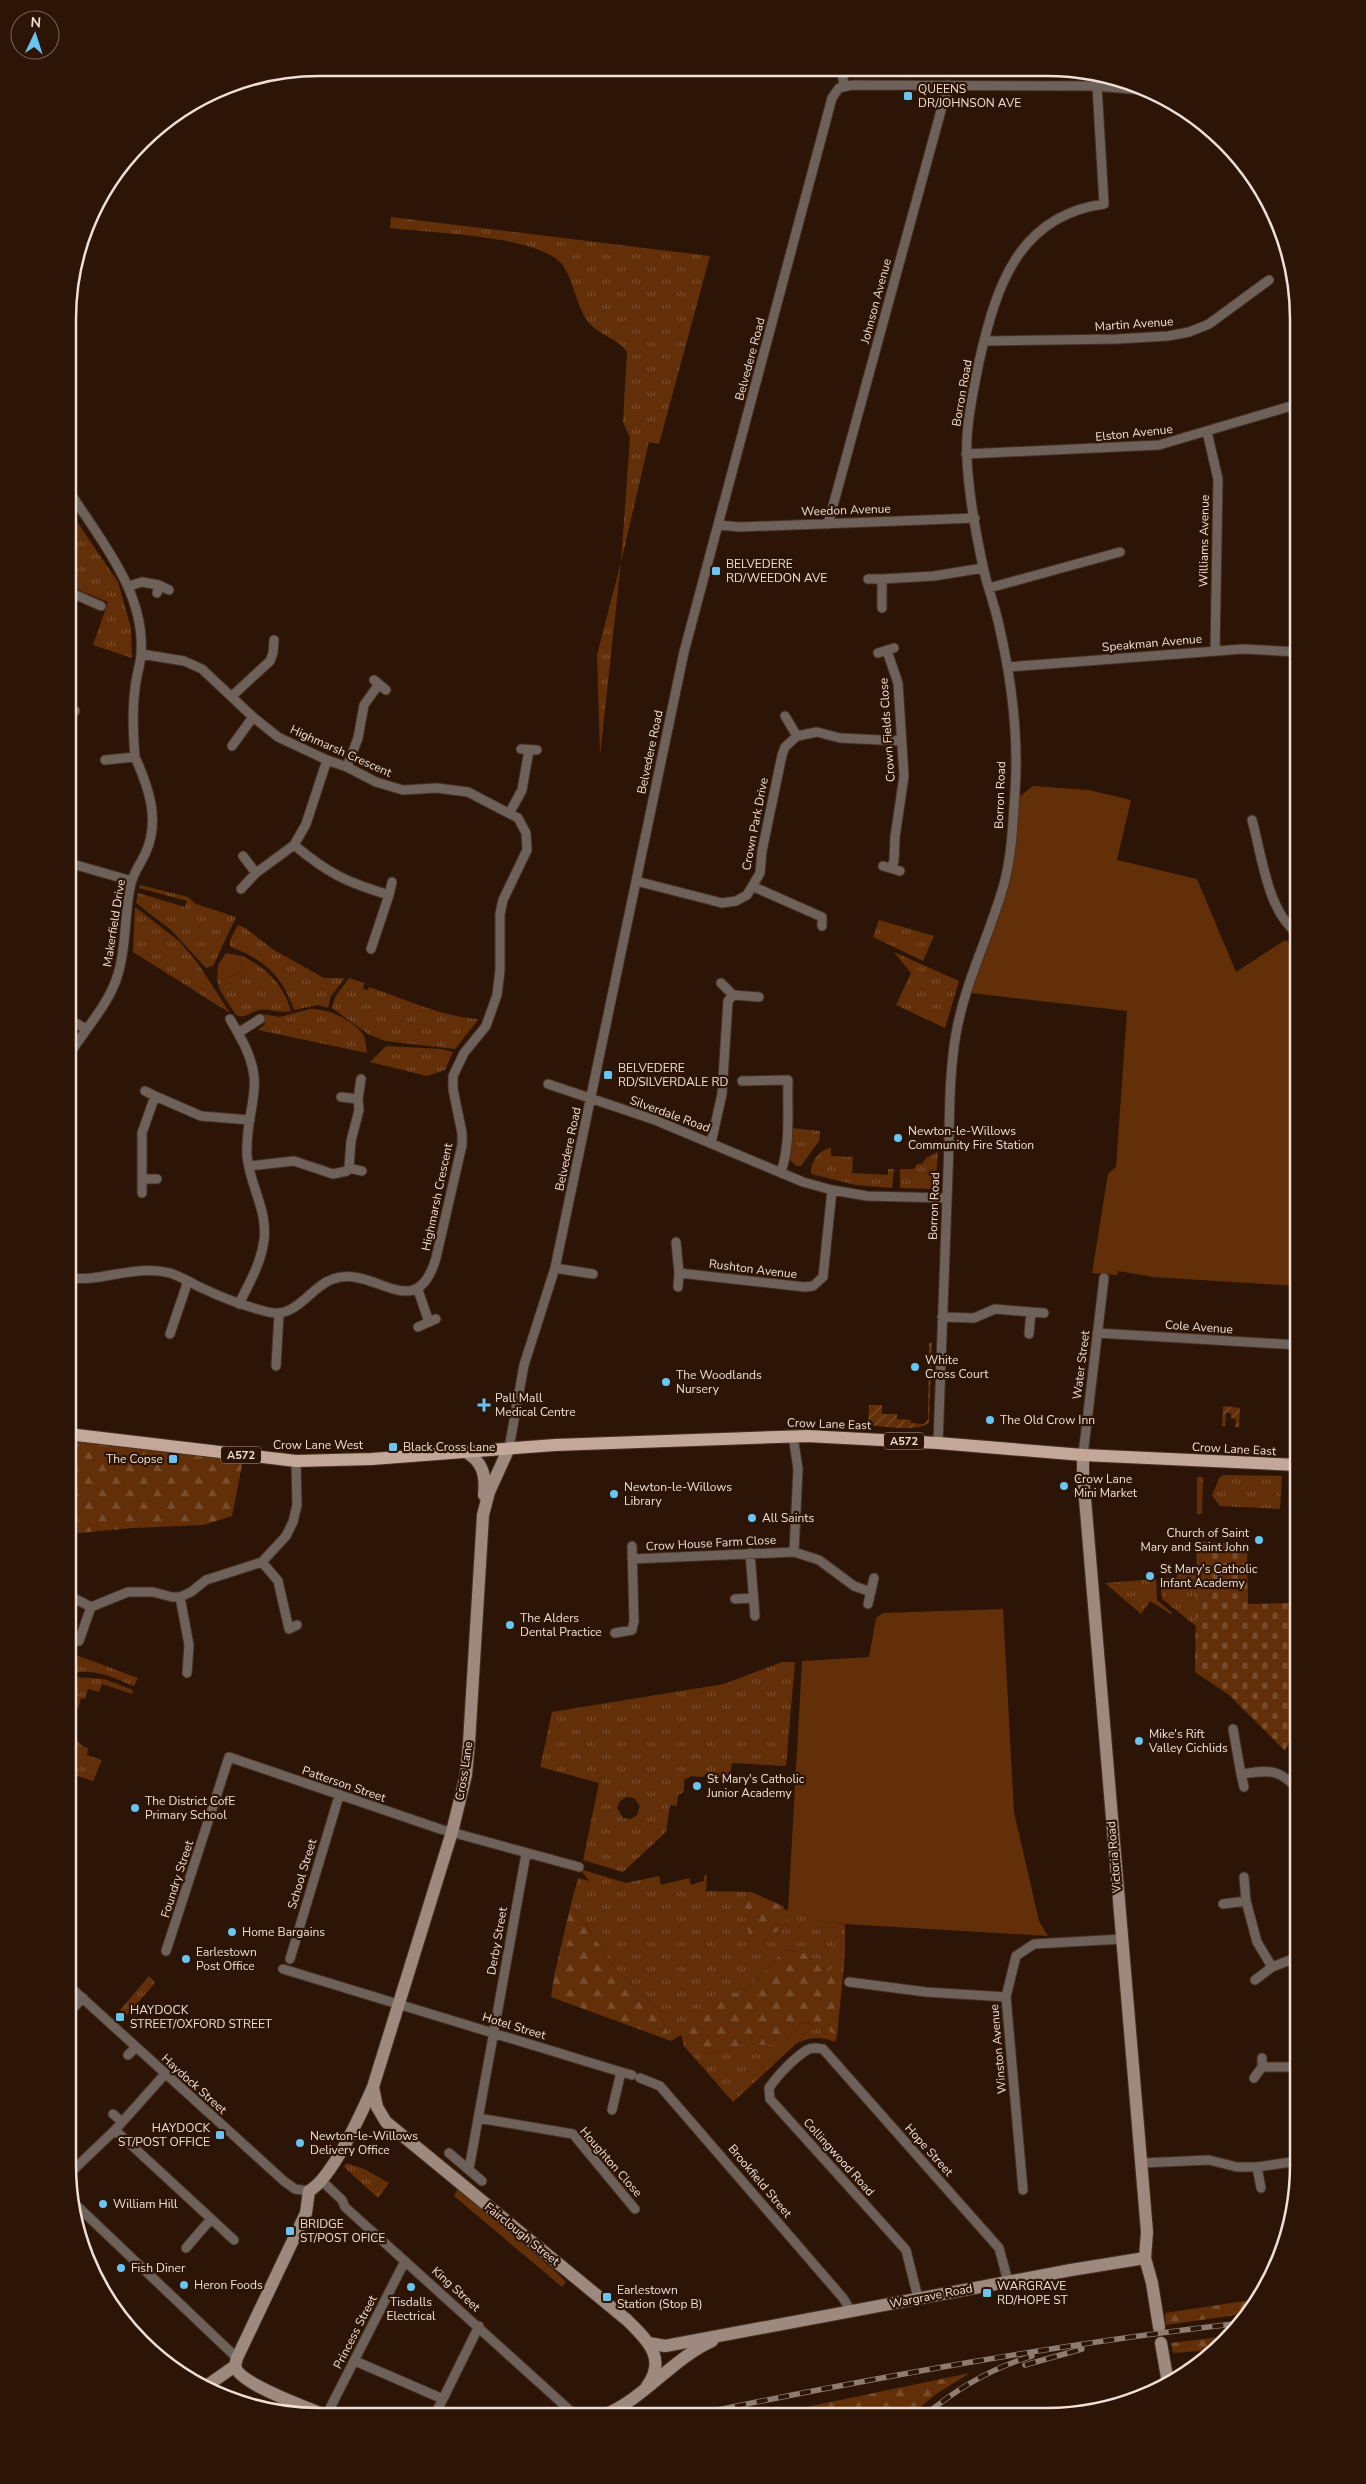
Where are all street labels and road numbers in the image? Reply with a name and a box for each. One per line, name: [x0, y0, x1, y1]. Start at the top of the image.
street label: Johnson Avenue: [857, 257, 895, 346]
street label: Martin Avenue: [1094, 313, 1174, 335]
street label: Belvedere Road: [731, 316, 769, 402]
street label: Borron Road: [948, 358, 976, 428]
street label: Elston Avenue: [1094, 421, 1174, 445]
street label: Williams Avenue: [1195, 495, 1213, 587]
street label: Weedon Avenue: [801, 500, 891, 520]
street label: Speakman Avenue: [1101, 631, 1203, 655]
street label: Crown Fields Close: [875, 677, 899, 783]
street label: Belvedere Road: [633, 709, 667, 795]
street label: Highmarsh Crescent: [288, 721, 395, 781]
street label: Borron Road: [991, 761, 1009, 829]
street label: Crown Park Drive: [738, 776, 772, 872]
street label: Makerfield Drive: [99, 878, 129, 968]
street label: Silverdale Road: [628, 1092, 712, 1136]
street label: Belvedere Road: [551, 1106, 585, 1192]
street label: Highmarsh Crescent: [418, 1141, 456, 1252]
street label: Borron Road: [925, 1172, 943, 1240]
street label: Rushton Avenue: [708, 1256, 798, 1282]
street label: Cole Avenue: [1164, 1317, 1234, 1337]
street label: Water Street: [1069, 1329, 1093, 1400]
street label: Crow Lane East: [787, 1415, 872, 1433]
road number: A572: [884, 1432, 924, 1450]
street label: Crow Lane West: [273, 1437, 364, 1453]
street label: Crow Lane East: [1191, 1439, 1277, 1459]
road number: A572: [221, 1446, 261, 1464]
street label: Crow House Farm Close: [645, 1532, 777, 1554]
street label: Cross Lane: [451, 1740, 477, 1802]
street label: Patterson Street: [300, 1762, 389, 1806]
street label: Victoria Road: [1103, 1821, 1125, 1894]
street label: School Street: [284, 1836, 320, 1911]
street label: Foundry Street: [157, 1838, 197, 1920]
street label: Derby Street: [483, 1905, 511, 1976]
street label: Winston Avenue: [986, 2003, 1010, 2095]
street label: Hotel Street: [480, 2009, 548, 2043]
street label: Haydock Street: [158, 2050, 231, 2118]
street label: Collingwood Road: [800, 2115, 878, 2199]
street label: Hope Street: [901, 2120, 957, 2180]
street label: Houghton Close: [576, 2124, 646, 2200]
street label: Brookfield Street: [725, 2141, 796, 2222]
street label: Fairclough Street: [481, 2199, 563, 2270]
street label: King Street: [428, 2263, 484, 2316]
street label: Wargrave Road: [888, 2280, 974, 2312]
street label: Princess Street: [330, 2292, 381, 2372]

